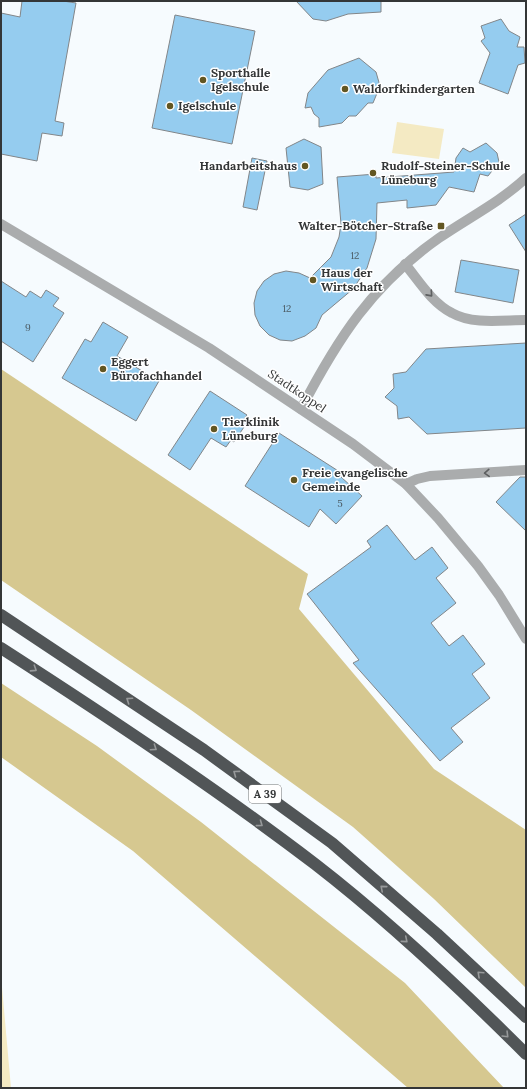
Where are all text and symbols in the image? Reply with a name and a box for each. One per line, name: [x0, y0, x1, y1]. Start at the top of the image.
place label: Sporthalle Igelschule: [211, 65, 271, 94]
marker: Sporthalle Igelschule: [198, 75, 208, 85]
place label: Waldorfkindergarten: [353, 81, 475, 96]
marker: Waldorfkindergarten: [340, 84, 350, 94]
place label: Igelschule: [178, 98, 237, 113]
marker: Igelschule: [165, 101, 175, 111]
place label: Handarbeitshaus: [199, 158, 297, 173]
place label: Rudolf-Steiner-Schule Lüneburg: [381, 158, 511, 187]
marker: Handarbeitshaus: [300, 161, 310, 171]
marker: Rudolf-Steiner-Schule Lüneburg: [368, 168, 378, 178]
place label: Walter-Bötcher-Straße: [298, 218, 434, 233]
marker: Walter-Bötcher-Straße: [436, 221, 446, 231]
house number: 12: [350, 249, 360, 262]
place label: Haus der Wirtschaft: [321, 265, 384, 294]
marker: Haus der Wirtschaft: [308, 275, 318, 285]
one-way arrow: [425, 289, 432, 297]
house number: 12: [282, 302, 292, 315]
house number: 9: [25, 321, 31, 334]
place label: Eggert Bürofachhandel: [111, 354, 202, 383]
marker: Eggert Bürofachhandel: [98, 364, 108, 374]
street label: Stadtkoppel: [265, 366, 329, 415]
place label: Tierklinik Lüneburg: [222, 414, 279, 443]
marker: Tierklinik Lüneburg: [209, 424, 219, 434]
place label: Freie evangelische Gemeinde: [302, 465, 408, 494]
one-way arrow: [484, 469, 490, 477]
marker: Freie evangelische Gemeinde: [289, 475, 299, 485]
house number: 5: [337, 497, 343, 510]
one-way arrow: [30, 664, 37, 672]
one-way arrow: [126, 697, 133, 705]
one-way arrow: [150, 744, 157, 751]
one-way arrow: [234, 771, 241, 778]
road number: A 39: [249, 785, 281, 803]
one-way arrow: [255, 819, 262, 826]
one-way arrow: [380, 885, 388, 892]
one-way arrow: [400, 935, 408, 942]
one-way arrow: [477, 971, 485, 979]
one-way arrow: [501, 1030, 509, 1038]

